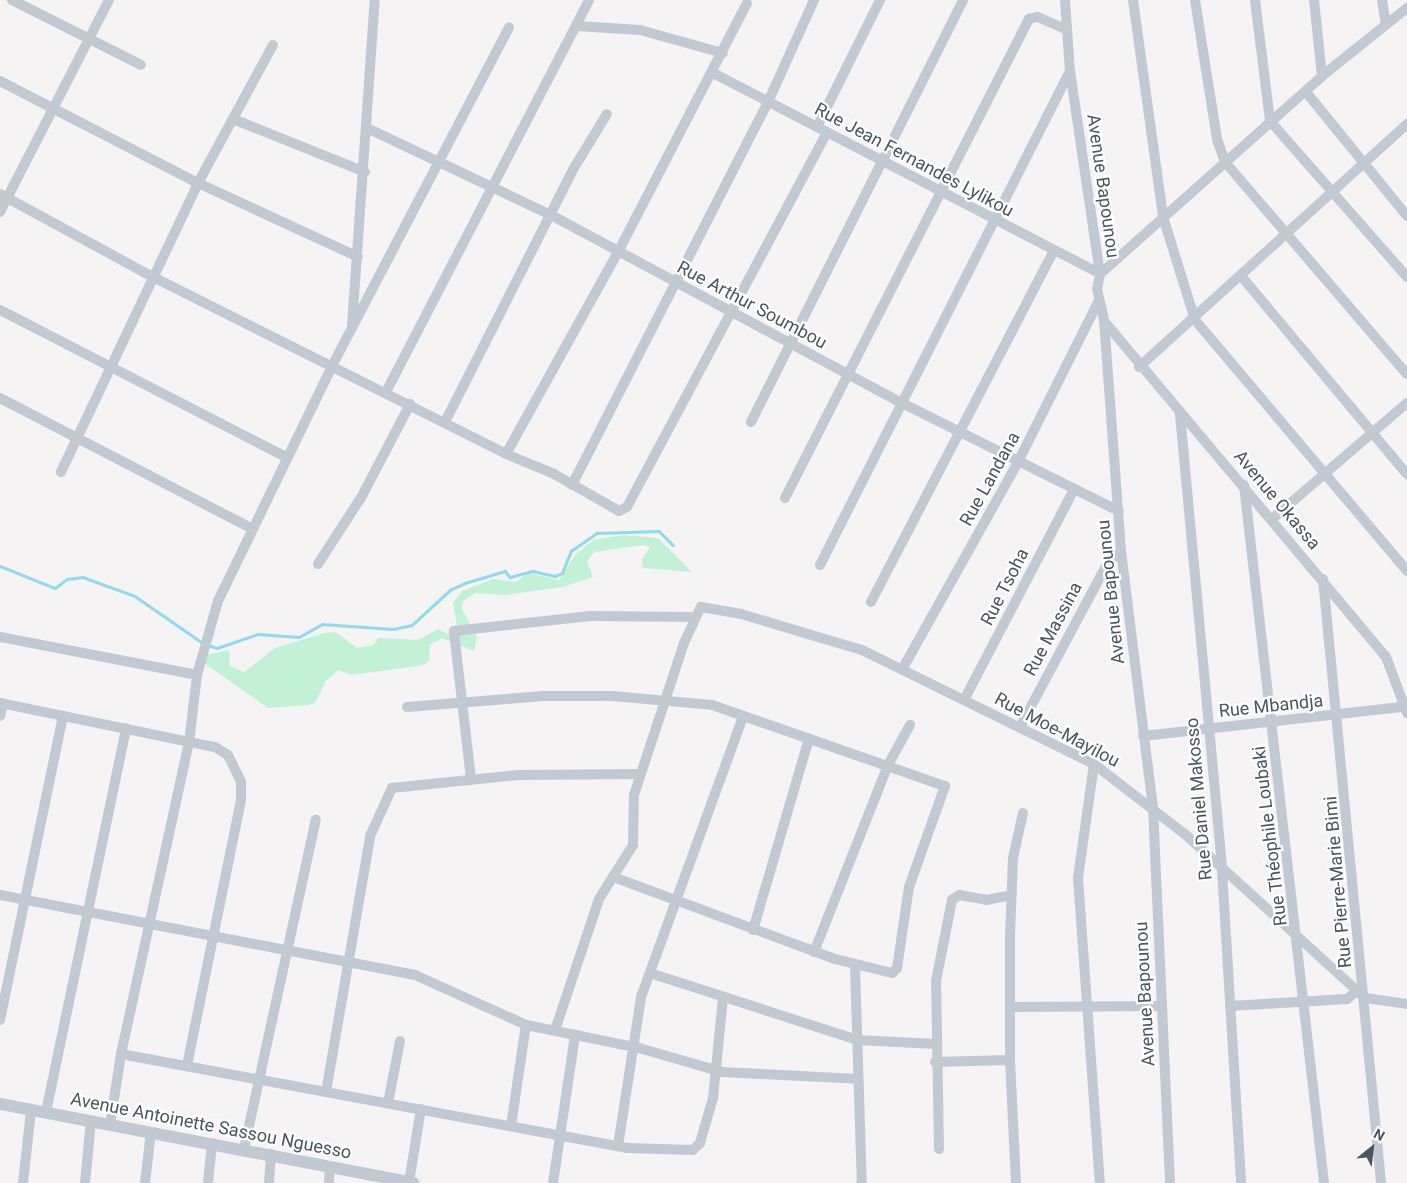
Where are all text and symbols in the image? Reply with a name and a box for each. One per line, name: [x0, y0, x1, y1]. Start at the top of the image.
street label: Rue Jean Fernandes Lylikou: [811, 98, 1017, 222]
street label: Avenue Bapounou: [1082, 113, 1124, 259]
street label: Rue Arthur Soumbou: [673, 256, 831, 354]
street label: Rue Landana: [955, 428, 1025, 530]
street label: Avenue Okassa: [1229, 446, 1325, 554]
street label: Avenue Bapounou: [1093, 519, 1129, 665]
street label: Rue Tsoha: [976, 545, 1034, 629]
street label: Rue Massina: [1019, 578, 1087, 680]
street label: Rue Moe-Mayilou: [991, 688, 1123, 772]
street label: Rue Mbandja: [1218, 690, 1324, 722]
street label: Rue Daniel Makosso: [1181, 717, 1217, 881]
street label: Rue Théophile Loubaki: [1248, 745, 1292, 927]
street label: Rue Pierre-Marie Bimi: [1320, 795, 1356, 969]
street label: Avenue Bapounou: [1130, 921, 1160, 1067]
street label: Avenue Antoinette Sassou Nguesso: [69, 1088, 353, 1164]
north arrow: [1347, 1123, 1397, 1173]
text: N: [1371, 1125, 1387, 1144]

